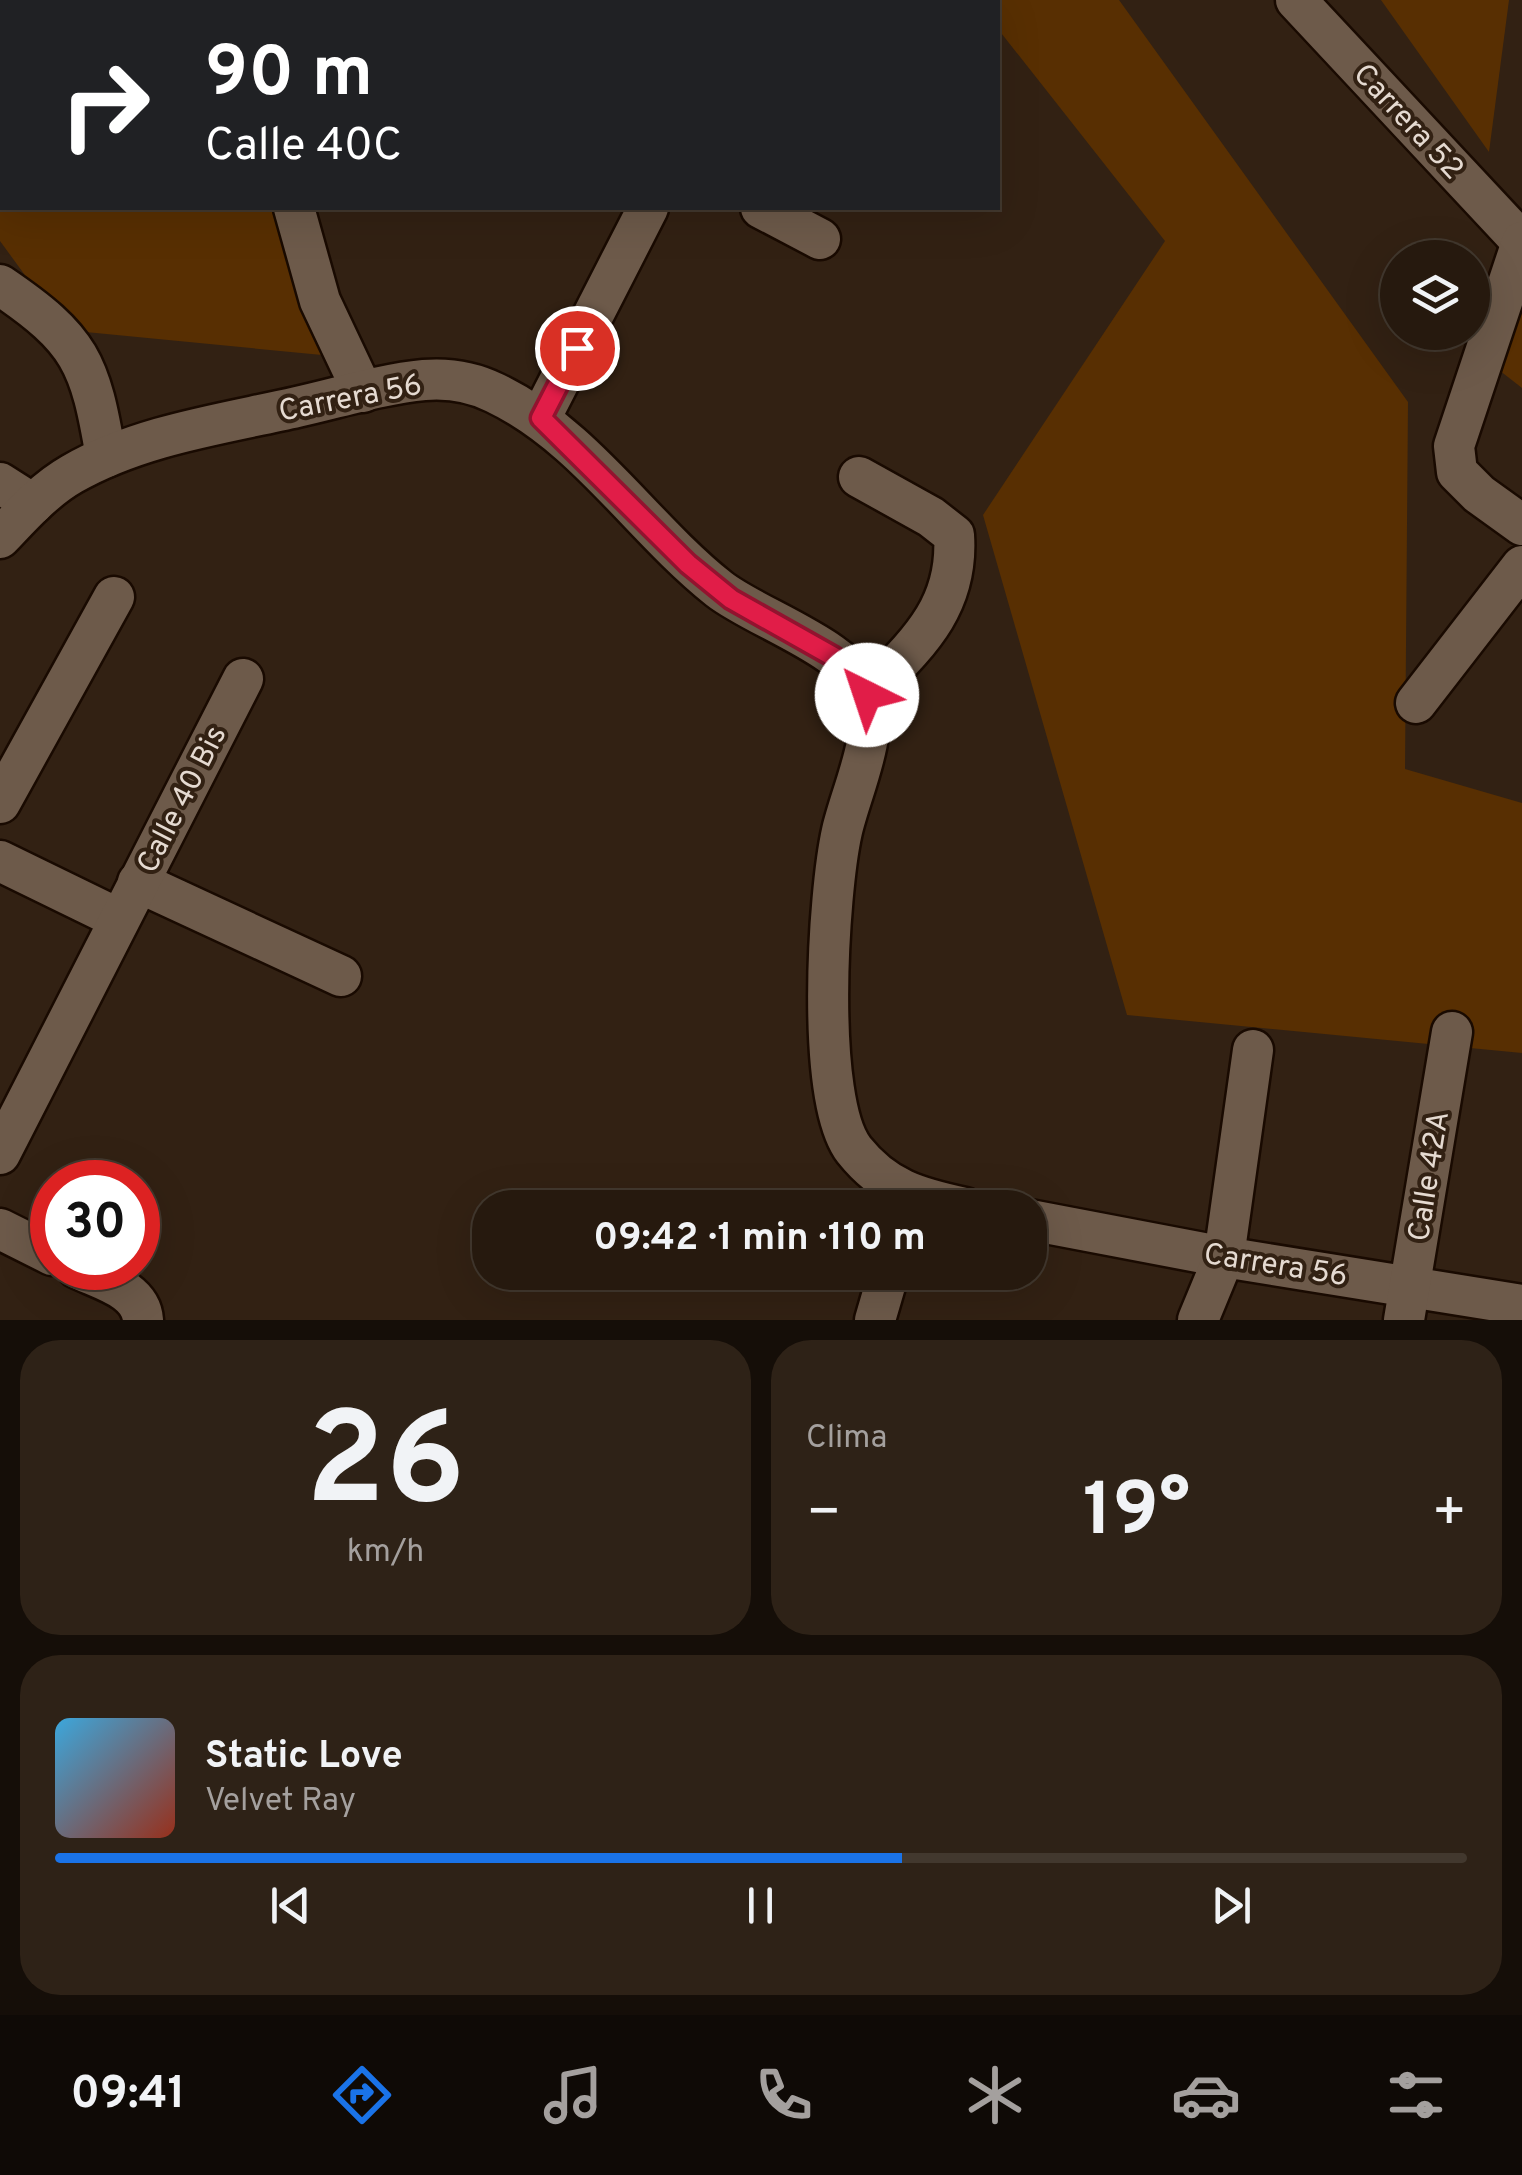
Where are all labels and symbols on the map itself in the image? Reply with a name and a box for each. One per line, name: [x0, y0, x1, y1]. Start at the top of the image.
street label: Carrera 52: [1344, 57, 1470, 188]
pin: [535, 306, 620, 391]
street label: Carrera 56: [276, 367, 425, 431]
position arrow: [815, 643, 919, 747]
street label: Calle 40 Bis: [130, 720, 236, 880]
street label: Calle 42A: [1402, 1109, 1459, 1244]
speed limit sign: 30: [30, 1160, 160, 1290]
street label: Carrera 56: [1201, 1237, 1350, 1296]

